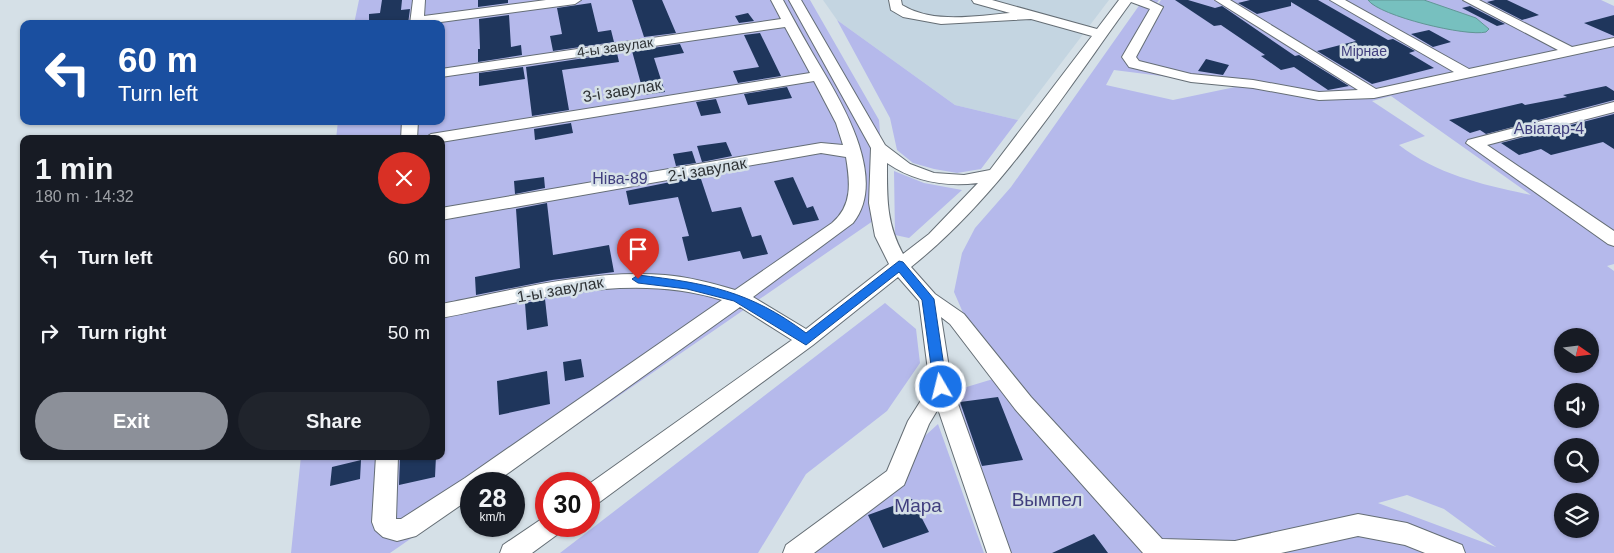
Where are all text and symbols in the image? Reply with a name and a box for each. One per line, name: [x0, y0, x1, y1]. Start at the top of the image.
street label: 4-ы завулак: [576, 34, 655, 60]
icon: left: [35, 40, 100, 105]
text: 60 m: [118, 40, 198, 79]
park label: Мірнае: [1341, 43, 1387, 59]
street label: 3-і завулак: [581, 76, 664, 105]
text: Turn left: [118, 81, 198, 106]
park label: Авіатар-4: [1514, 120, 1584, 137]
text: 1 min: [35, 152, 113, 185]
button: close: [378, 152, 430, 204]
street label: 2-і завулак: [666, 154, 749, 185]
park label: Ніва-89: [592, 170, 648, 187]
text: 180 m · 14:32: [35, 188, 134, 205]
pin: [617, 228, 659, 279]
icon: arrive: [624, 235, 652, 263]
icon: left: [35, 244, 63, 272]
text: Turn left: [78, 247, 153, 268]
text: 60 m: [388, 247, 430, 268]
street label: 1-ы завулак: [516, 273, 606, 305]
icon: right: [35, 319, 63, 347]
text: Turn right: [78, 322, 166, 343]
text: 50 m: [388, 322, 430, 343]
north arrow: [1554, 328, 1599, 372]
map controls: [1554, 328, 1599, 538]
position arrow: [914, 360, 966, 412]
button: sound: [1554, 383, 1599, 428]
button: Exit: [35, 392, 228, 450]
button: Share: [238, 392, 430, 450]
button: search: [1554, 438, 1599, 483]
speed limit sign: 30: [535, 472, 600, 537]
text: 28: [479, 484, 506, 512]
park label: Вымпел: [1012, 489, 1082, 510]
button: layers: [1554, 493, 1599, 538]
park label: Мара: [894, 495, 942, 516]
text: km/h: [479, 510, 506, 524]

